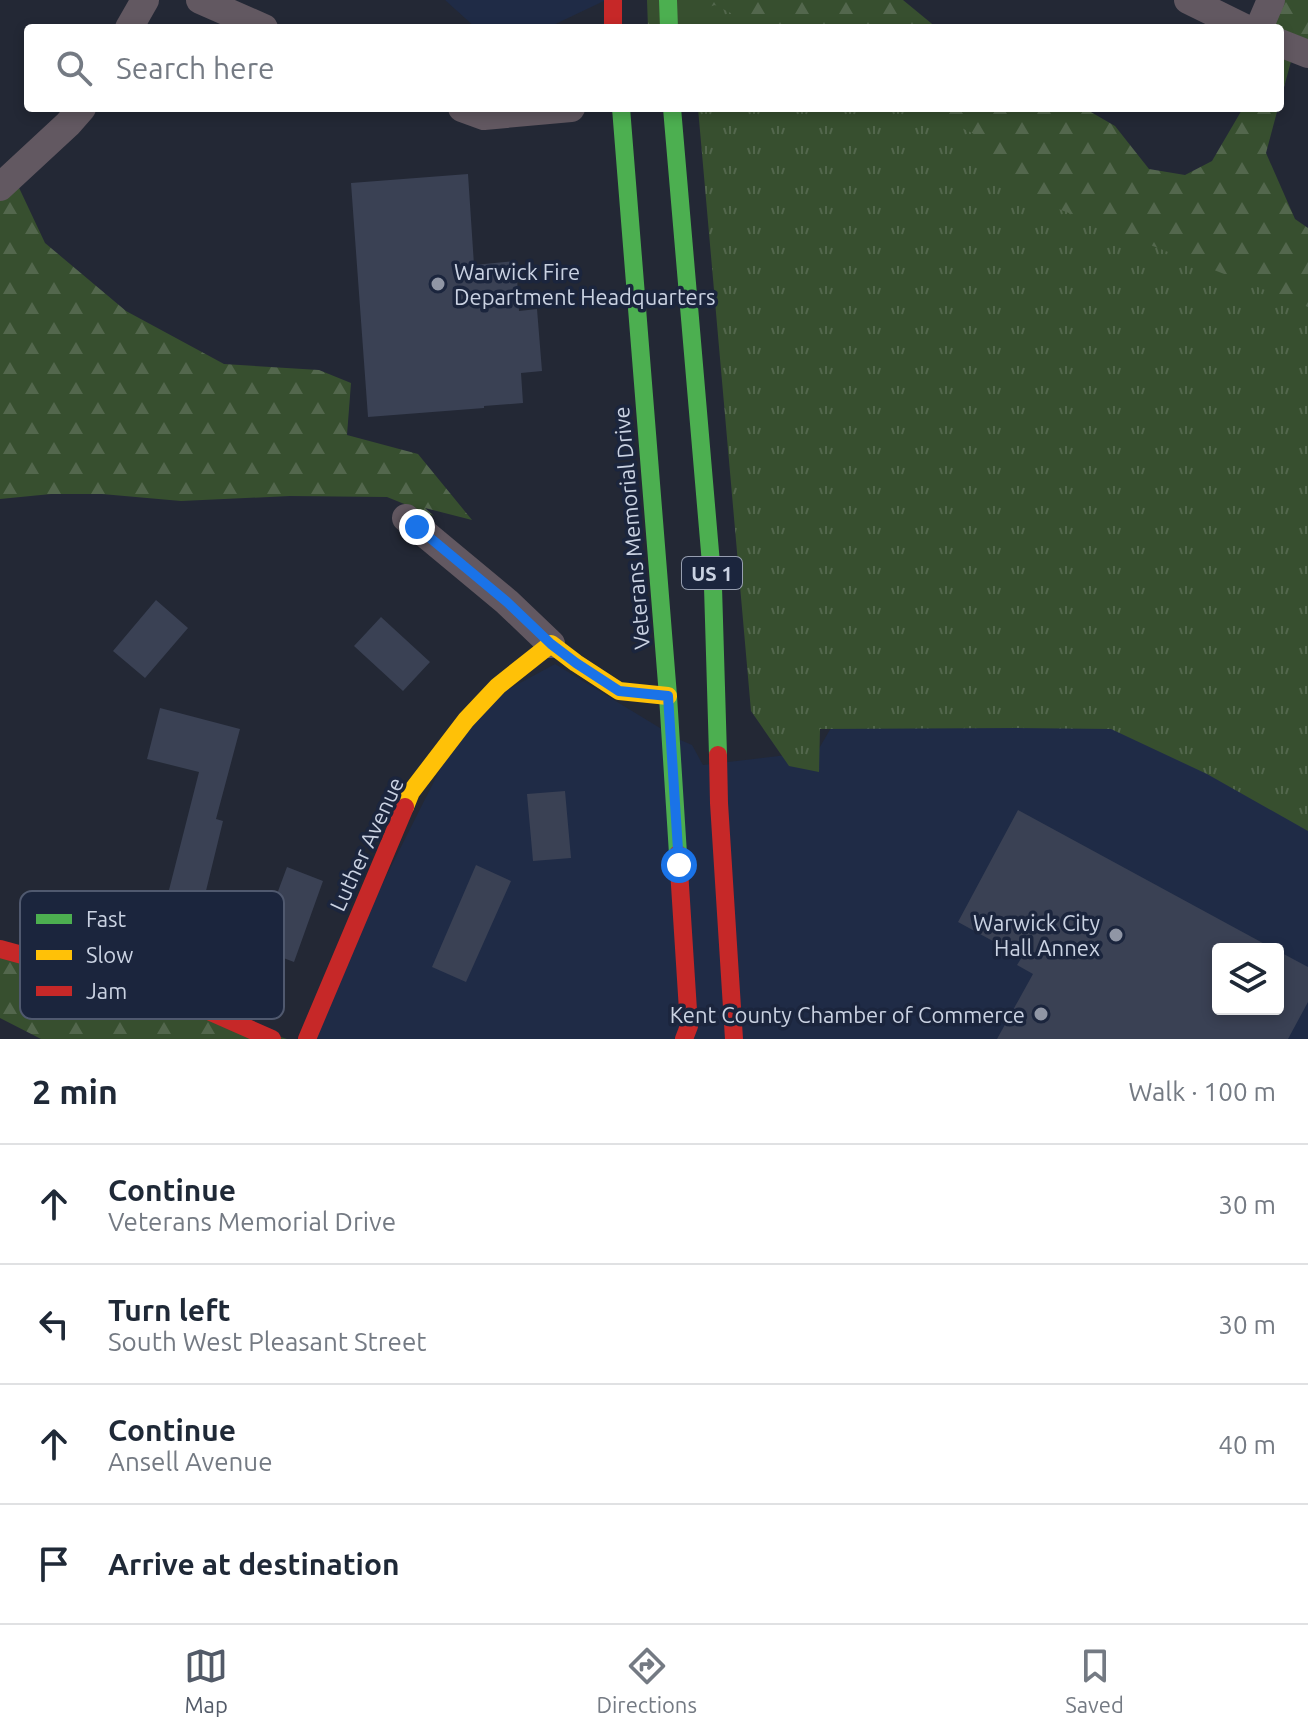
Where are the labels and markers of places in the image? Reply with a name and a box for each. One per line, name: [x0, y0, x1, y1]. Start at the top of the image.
place label: Warwick Fire Department Headquarters: [454, 259, 716, 309]
marker: Warwick Fire Department Headquarters: [429, 275, 447, 293]
place label: Warwick City Hall Annex: [973, 910, 1100, 960]
marker: Warwick City Hall Annex: [1107, 926, 1125, 944]
place label: Kent County Chamber of Commerce: [670, 1002, 1025, 1027]
marker: Kent County Chamber of Commerce: [1032, 1005, 1050, 1023]

